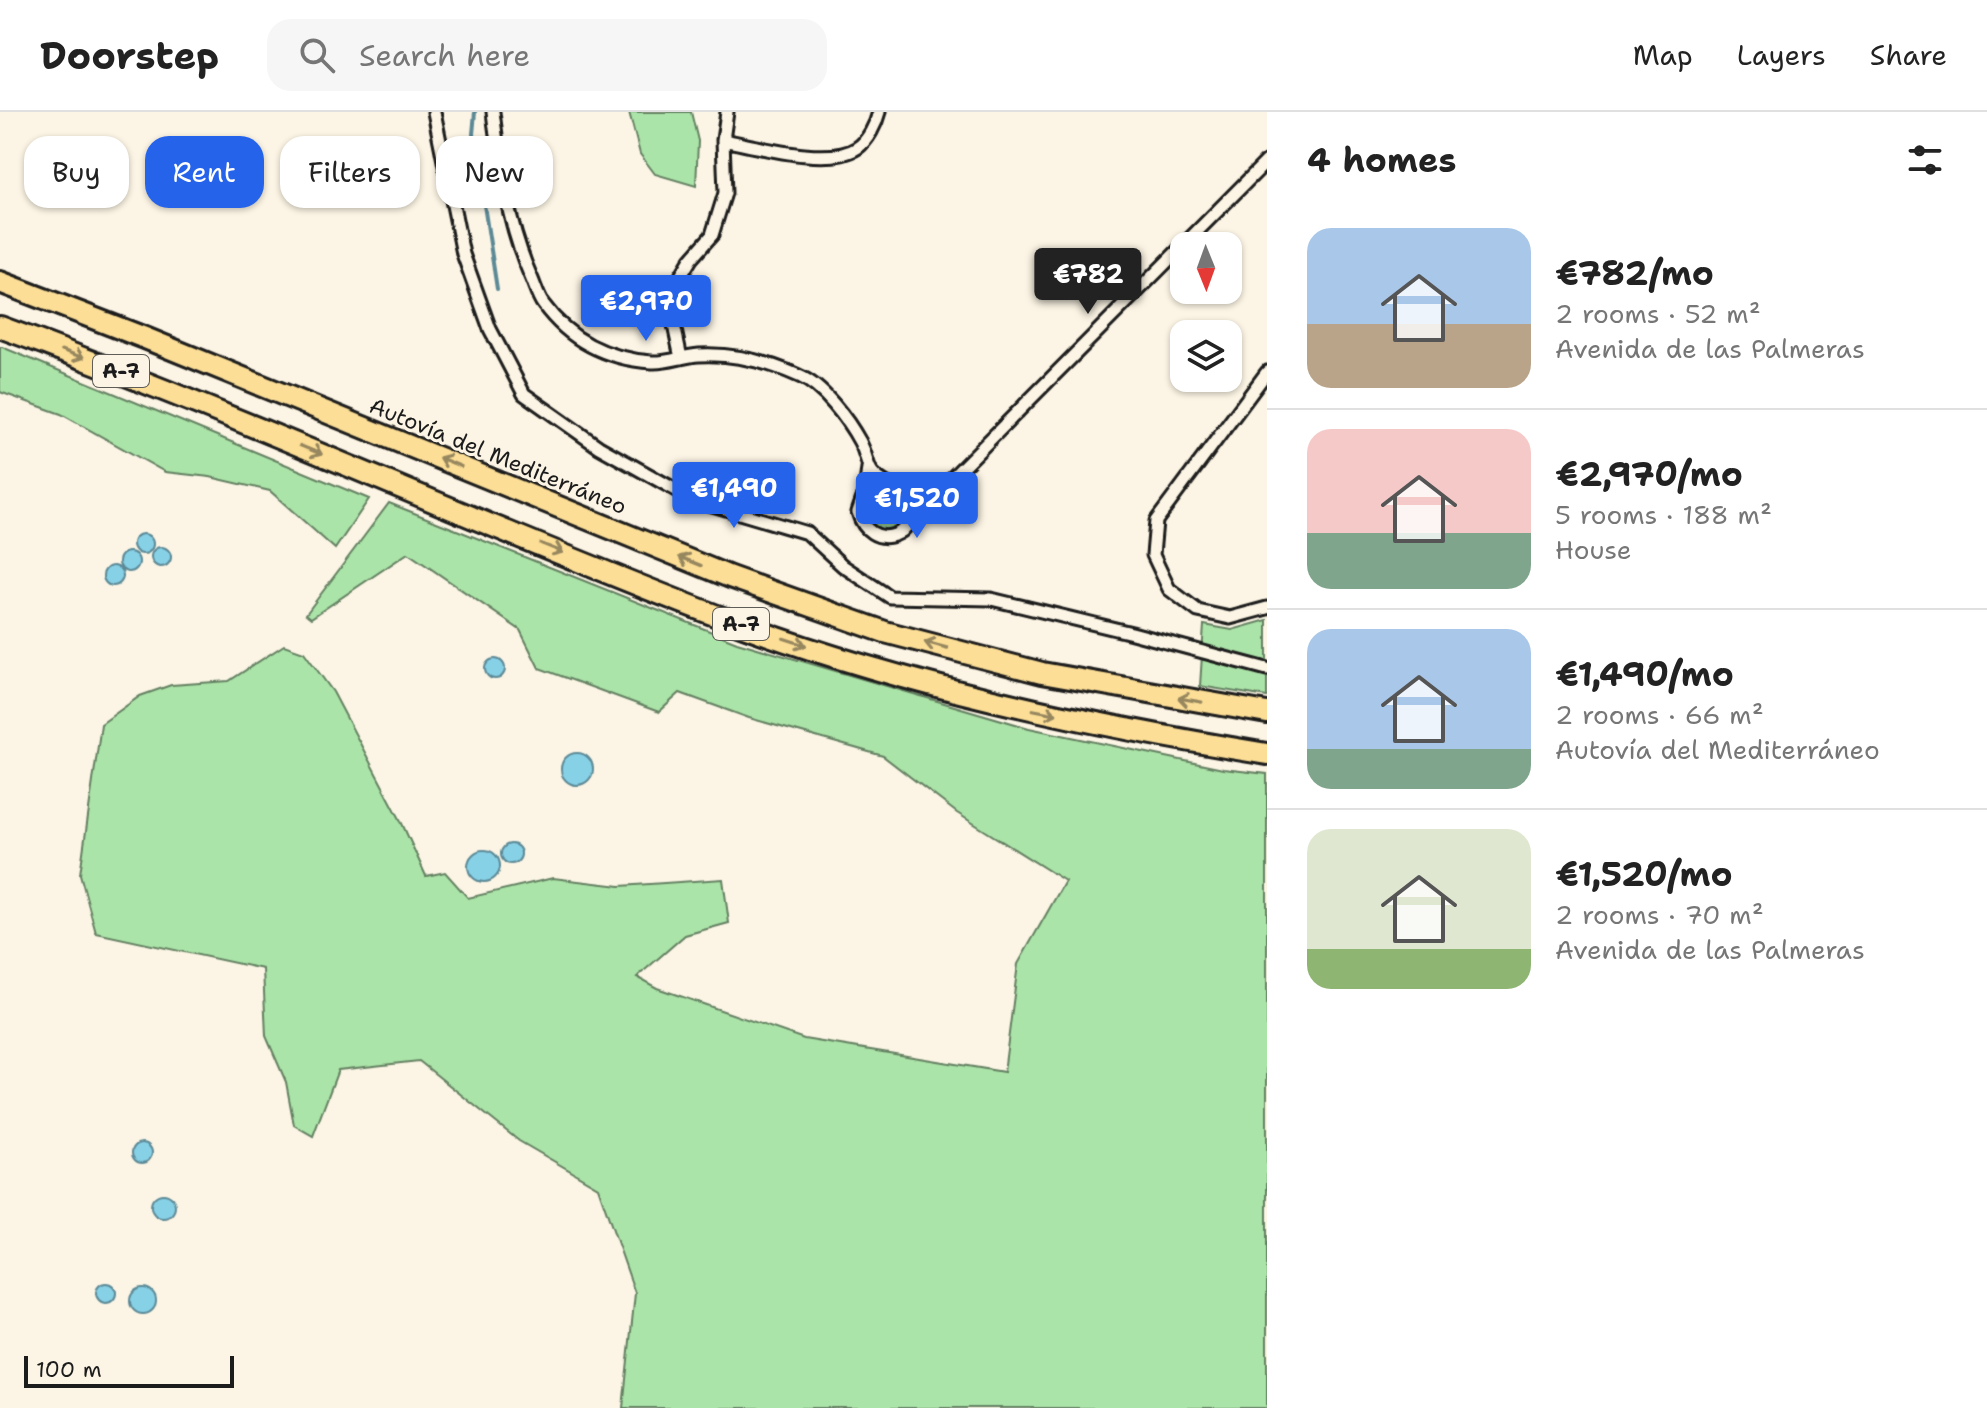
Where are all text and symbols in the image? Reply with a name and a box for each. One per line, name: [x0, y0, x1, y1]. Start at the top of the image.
search box: [267, 19, 827, 91]
text: Doorstep: [40, 30, 219, 81]
icon: search: [295, 33, 339, 77]
text: Search here: [359, 35, 530, 76]
text: Map: [1633, 36, 1693, 74]
text: Layers: [1737, 36, 1826, 74]
text: Share: [1870, 36, 1947, 74]
chip: Buy: [24, 136, 129, 208]
chip: Rent: [145, 136, 264, 208]
chip: Filters: [280, 136, 420, 208]
chip: New: [436, 136, 553, 208]
text: 4 homes: [1307, 137, 1456, 183]
icon: filters: [1903, 138, 1947, 182]
north arrow: [1170, 232, 1242, 304]
map controls: [1170, 232, 1242, 392]
pin: €782: [1041, 248, 1135, 316]
text: €782/mo: [1555, 250, 1714, 296]
text: €782: [1052, 256, 1124, 291]
icon: home: [1371, 260, 1467, 356]
pin: €2,970: [581, 275, 711, 343]
text: €2,970: [599, 283, 693, 318]
text: 2 rooms · 52 m²: [1555, 296, 1761, 331]
button: layers: [1170, 320, 1242, 392]
text: Avenida de las Palmeras: [1555, 331, 1865, 366]
one-way arrow: [60, 347, 85, 362]
road number: A-7: [93, 355, 149, 387]
street label: Autovía del Mediterráneo: [365, 391, 631, 521]
one-way arrow: [298, 444, 323, 458]
text: €2,970/mo: [1555, 451, 1743, 497]
one-way arrow: [438, 454, 463, 469]
icon: home: [1371, 461, 1467, 557]
pin: €1,490: [669, 462, 799, 530]
text: €1,490: [690, 470, 778, 505]
pin: €1,520: [852, 472, 982, 540]
text: €1,520: [874, 480, 960, 515]
text: 5 rooms · 188 m²: [1555, 497, 1772, 532]
text: House: [1555, 532, 1631, 567]
one-way arrow: [539, 542, 564, 557]
one-way arrow: [679, 552, 703, 567]
road number: A-7: [713, 608, 769, 640]
one-way arrow: [782, 635, 807, 650]
one-way arrow: [924, 637, 950, 652]
text: €1,490/mo: [1555, 651, 1734, 697]
icon: home: [1371, 661, 1467, 757]
one-way arrow: [1178, 691, 1203, 706]
text: 2 rooms · 66 m²: [1555, 697, 1764, 732]
one-way arrow: [1032, 705, 1057, 720]
text: Autovía del Mediterráneo: [1555, 732, 1880, 767]
text: €1,520/mo: [1555, 851, 1733, 897]
icon: home: [1371, 861, 1467, 957]
text: 2 rooms · 70 m²: [1555, 897, 1764, 932]
text: Avenida de las Palmeras: [1555, 932, 1865, 967]
scale bar: [24, 1352, 234, 1388]
text: 100 m: [36, 1355, 102, 1384]

